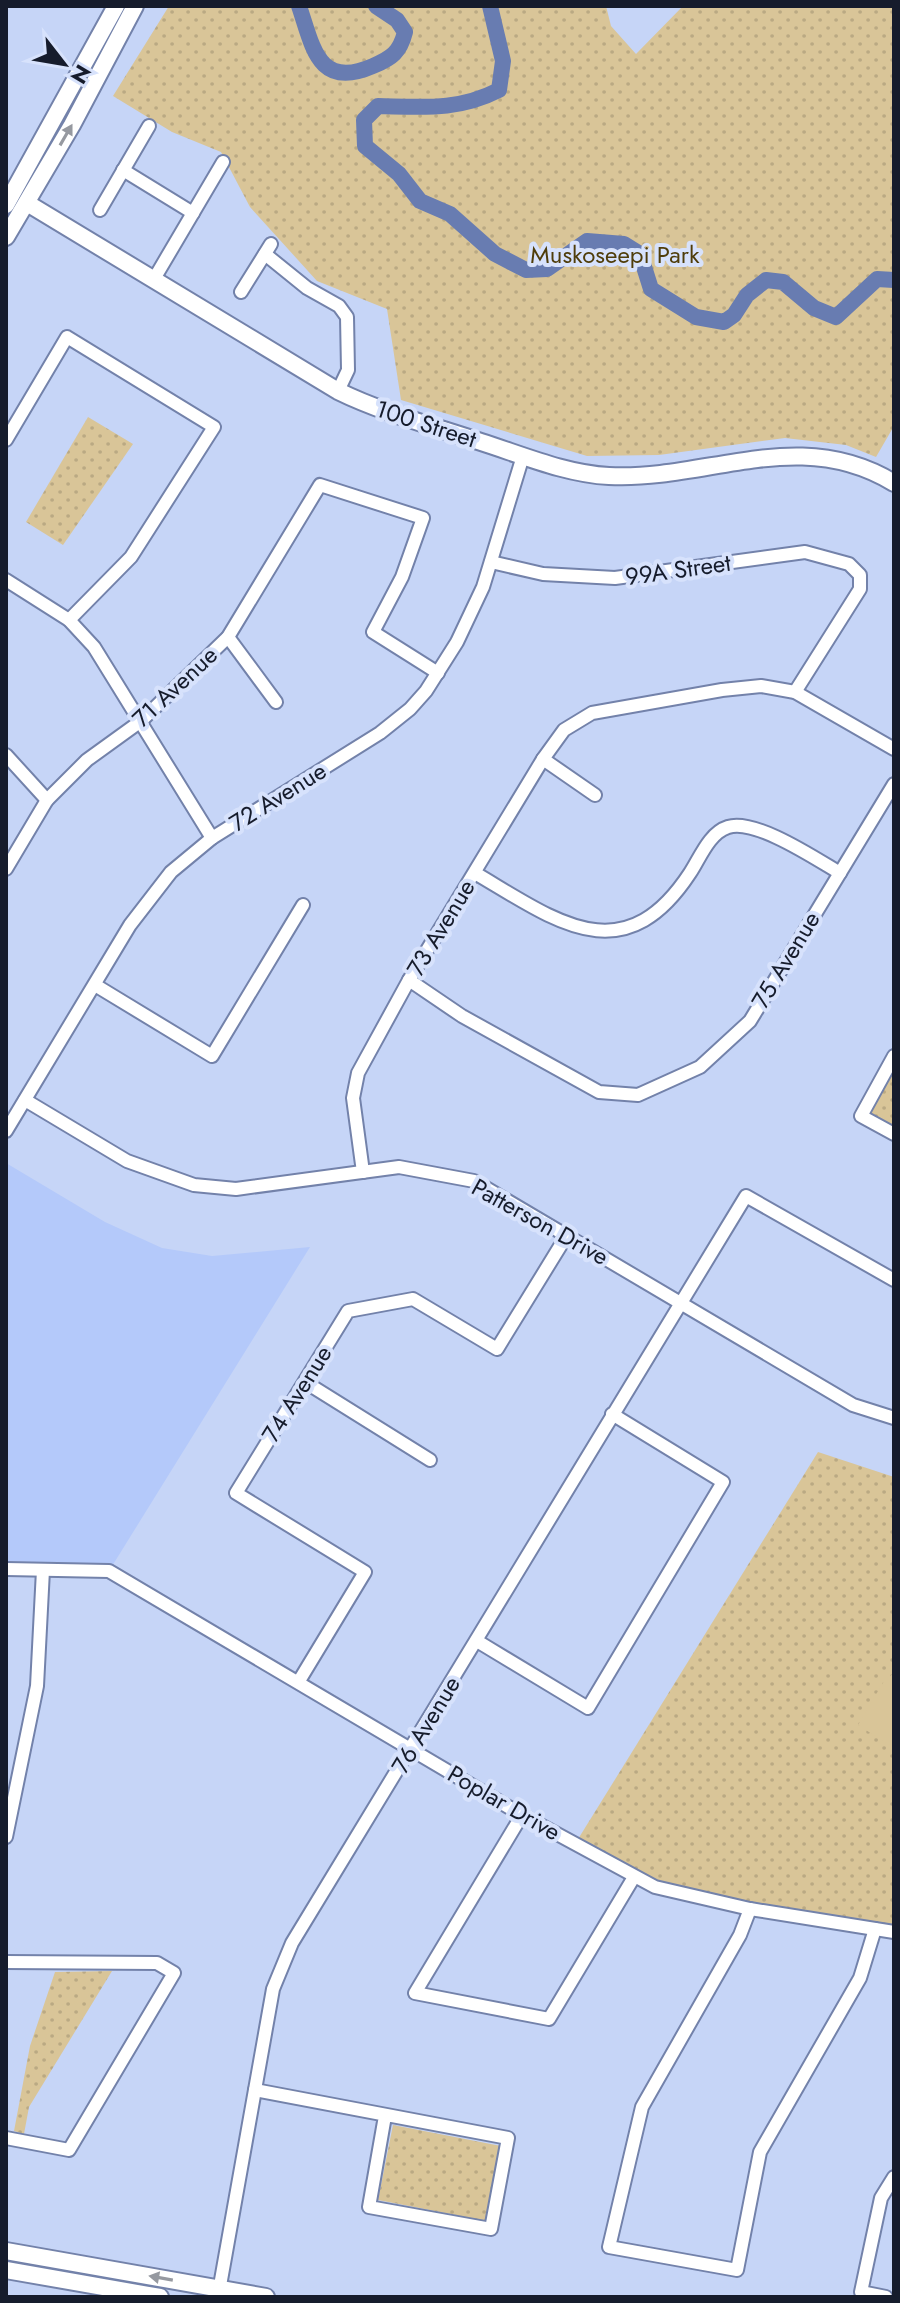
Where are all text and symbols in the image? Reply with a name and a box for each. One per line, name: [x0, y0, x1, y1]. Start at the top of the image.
north arrow: [24, 24, 104, 104]
text: N: [63, 59, 99, 90]
one-way arrow: [59, 124, 73, 146]
park label: Muskoseepi Park: [530, 237, 700, 272]
street label: 100 Street: [371, 391, 481, 456]
street label: 99A Street: [623, 545, 733, 594]
street label: 71 Avenue: [124, 638, 225, 735]
street label: 72 Avenue: [223, 753, 333, 840]
street label: 73 Avenue: [398, 873, 483, 983]
street label: 75 Avenue: [743, 904, 828, 1015]
street label: Patterson Drive: [465, 1169, 615, 1274]
street label: 74 Avenue: [253, 1338, 340, 1449]
street label: 76 Avenue: [383, 1669, 468, 1780]
street label: Poplar Drive: [441, 1756, 567, 1849]
one-way arrow: [149, 2272, 174, 2284]

